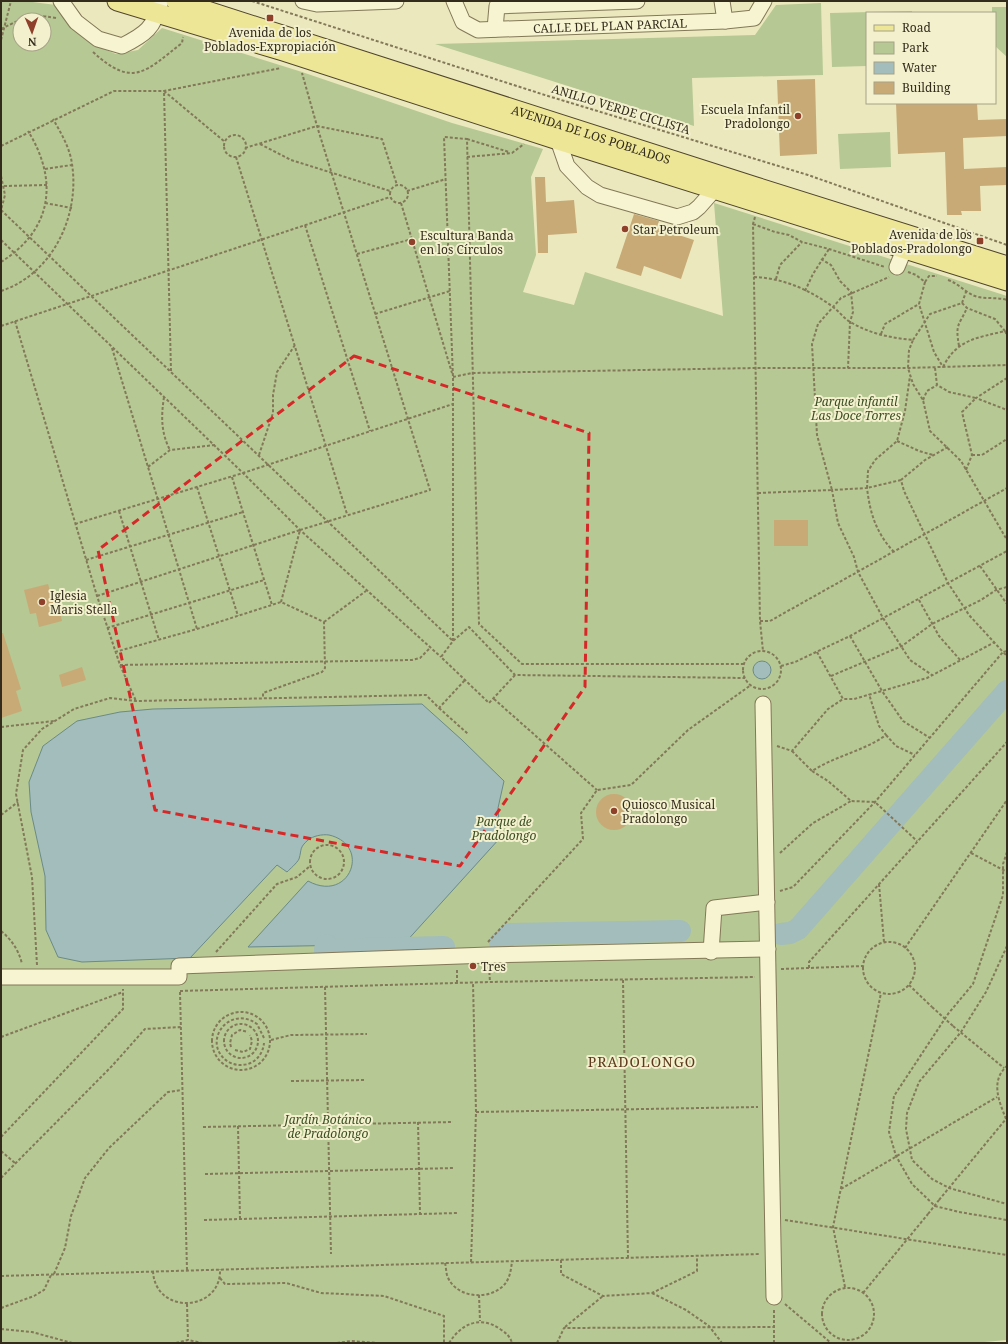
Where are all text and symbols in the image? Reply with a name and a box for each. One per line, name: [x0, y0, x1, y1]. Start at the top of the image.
north arrow: [12, 12, 52, 52]
legend: [866, 12, 996, 104]
marker: Avenida de los Poblados-Expropiación: [265, 13, 275, 23]
street label: CALLE DEL PLAN PARCIAL: [533, 14, 687, 36]
text: Road: [902, 19, 932, 36]
place label: Avenida de los Poblados-Expropiación: [204, 24, 336, 55]
text: N: [27, 35, 37, 50]
text: Park: [902, 39, 930, 56]
text: Water: [902, 59, 937, 76]
text: Building: [902, 79, 951, 96]
street label: ANILLO VERDE CICLISTA: [550, 80, 693, 138]
street label: AVENIDA DE LOS POBLADOS: [509, 101, 673, 168]
place label: Escuela Infantil Pradolongo: [701, 101, 790, 132]
marker: Escuela Infantil Pradolongo: [793, 111, 803, 121]
place label: Star Petroleum: [633, 221, 719, 238]
marker: Star Petroleum: [620, 224, 630, 234]
place label: Avenida de los Poblados-Pradolongo: [851, 226, 972, 257]
place label: Escultura Banda en los Círculos: [420, 227, 514, 258]
marker: Avenida de los Poblados-Pradolongo: [975, 236, 985, 246]
marker: Escultura Banda en los Círculos: [407, 237, 417, 247]
park label: Parque infantil Las Doce Torres: [810, 393, 901, 424]
place label: Iglesia Maris Stella: [50, 587, 118, 618]
marker: Iglesia Maris Stella: [37, 597, 47, 607]
place label: Quiosco Musical Pradolongo: [622, 796, 715, 827]
marker: Quiosco Musical Pradolongo: [609, 806, 619, 816]
park label: Parque de Pradolongo: [471, 813, 537, 844]
place label: Tres: [481, 958, 506, 975]
marker: Tres: [468, 961, 478, 971]
district label: PRADOLONGO: [588, 1052, 696, 1071]
park label: Jardín Botánico de Pradolongo: [282, 1111, 372, 1142]

